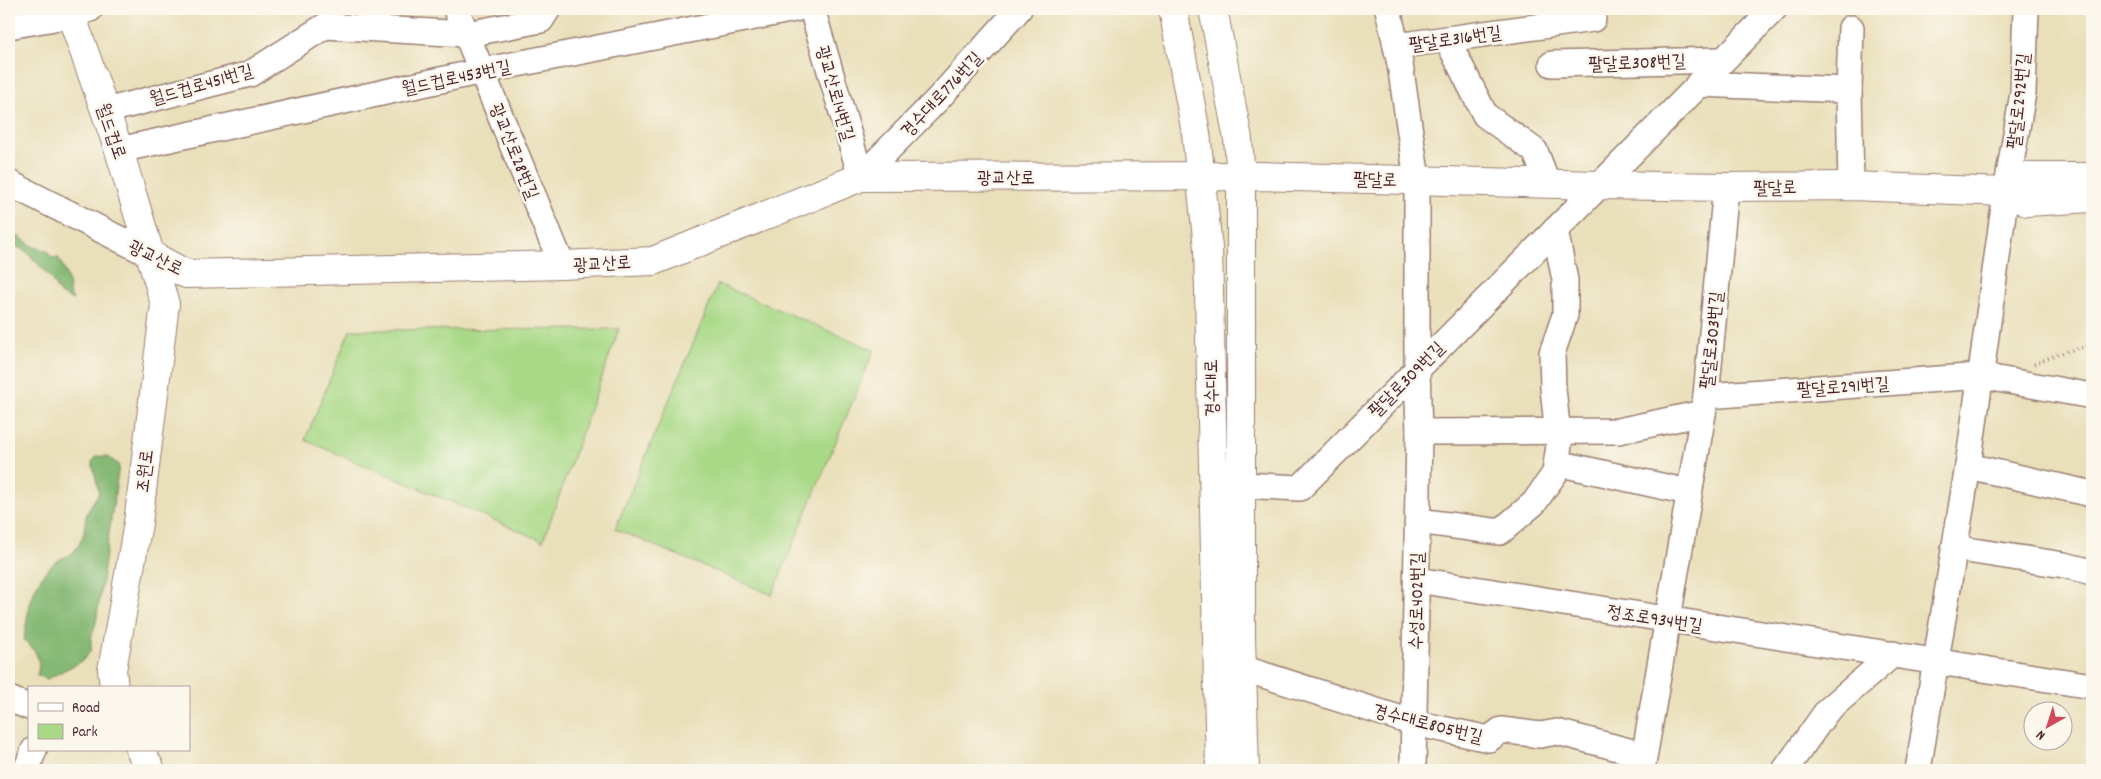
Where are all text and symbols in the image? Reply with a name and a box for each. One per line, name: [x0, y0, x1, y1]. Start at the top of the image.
street label: 팔달로316번길: [1407, 22, 1504, 59]
street label: 광교산로14번길: [808, 43, 859, 145]
street label: 경수대로776번길: [896, 47, 990, 144]
street label: 팔달로308번길: [1588, 50, 1687, 79]
street label: 팔달로292번길: [2003, 52, 2038, 151]
street label: 월드컵로453번길: [400, 56, 514, 103]
street label: 월드컵로451번길: [147, 60, 257, 113]
street label: 월드컵로: [88, 100, 131, 163]
street label: 광교산로28번길: [482, 100, 544, 204]
street label: 광교산로: [977, 167, 1035, 192]
street label: 팔달로: [1353, 169, 1397, 194]
street label: 팔달로: [1753, 177, 1797, 202]
street label: 광교산로: [123, 235, 186, 283]
street label: 광교산로: [573, 251, 632, 279]
street label: 팔달로303번길: [1696, 290, 1731, 390]
street label: 팔달로309번길: [1364, 337, 1452, 424]
street label: 경수대로: [1200, 359, 1227, 417]
street label: 팔달로291번길: [1796, 373, 1891, 404]
street label: 조원로: [131, 448, 162, 494]
street label: 수성로402번길: [1405, 552, 1432, 650]
street label: 정조로934번길: [1605, 601, 1705, 640]
legend: [28, 686, 190, 752]
text: Road: [72, 698, 100, 720]
street label: 경수대로805번길: [1370, 700, 1485, 751]
north arrow: [2024, 702, 2074, 752]
text: Park: [72, 722, 98, 744]
text: N: [2032, 725, 2050, 744]

